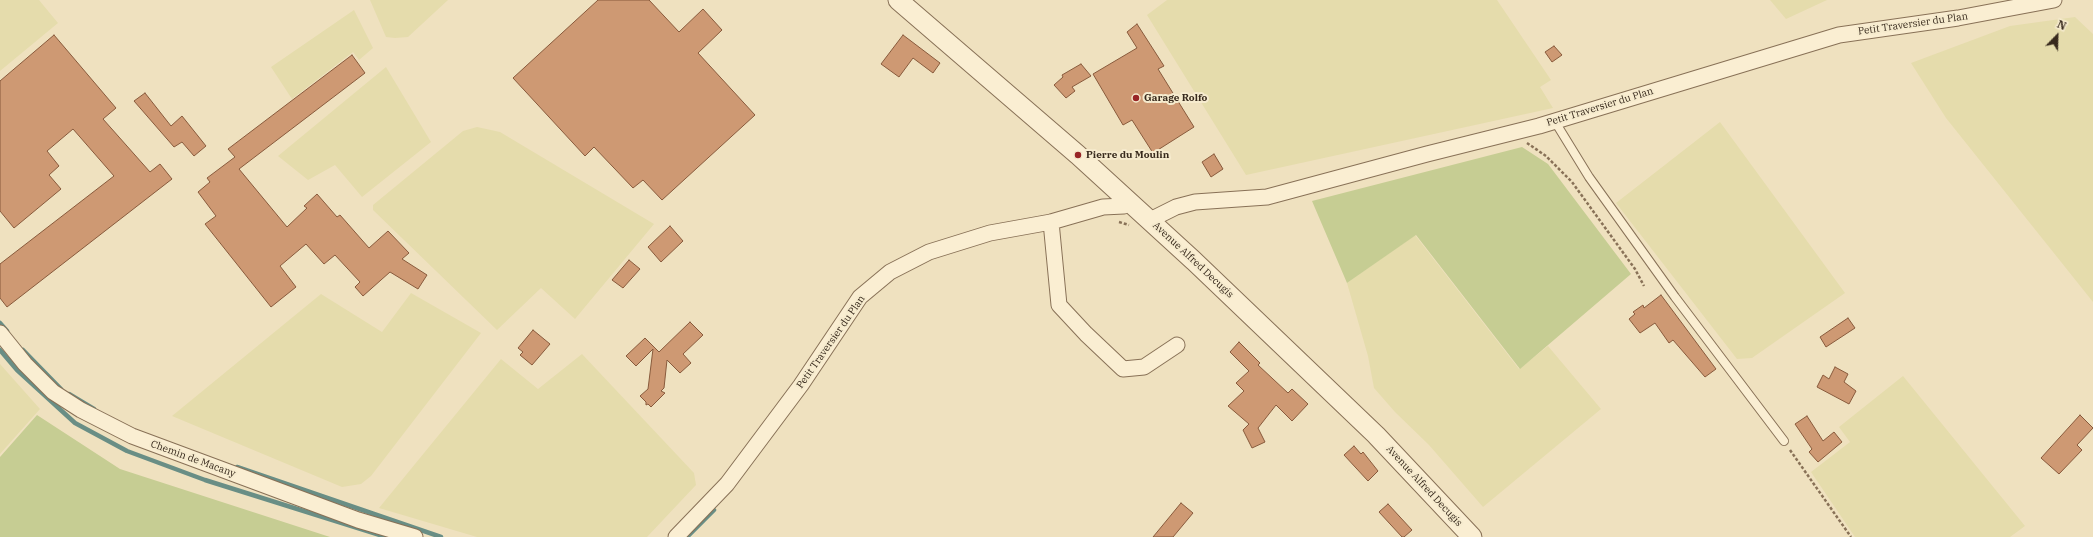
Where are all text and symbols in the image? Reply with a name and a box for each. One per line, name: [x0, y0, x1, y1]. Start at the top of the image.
street label: Petit Traversier du Plan: [1857, 10, 1969, 38]
north arrow: [2037, 16, 2077, 56]
text: N: [2055, 17, 2068, 33]
street label: Petit Traversier du Plan: [1545, 85, 1655, 129]
place label: Garage Rolfo: [1144, 92, 1207, 104]
marker: Garage Rolfo: [1131, 93, 1141, 103]
place label: Pierre du Moulin: [1086, 149, 1169, 161]
marker: Pierre du Moulin: [1073, 150, 1083, 160]
street label: Avenue Alfred Decugis: [1150, 219, 1236, 301]
street label: Petit Traversier du Plan: [794, 293, 868, 391]
street label: Chemin de Macany: [149, 438, 237, 480]
street label: Avenue Alfred Decugis: [1383, 443, 1465, 529]

